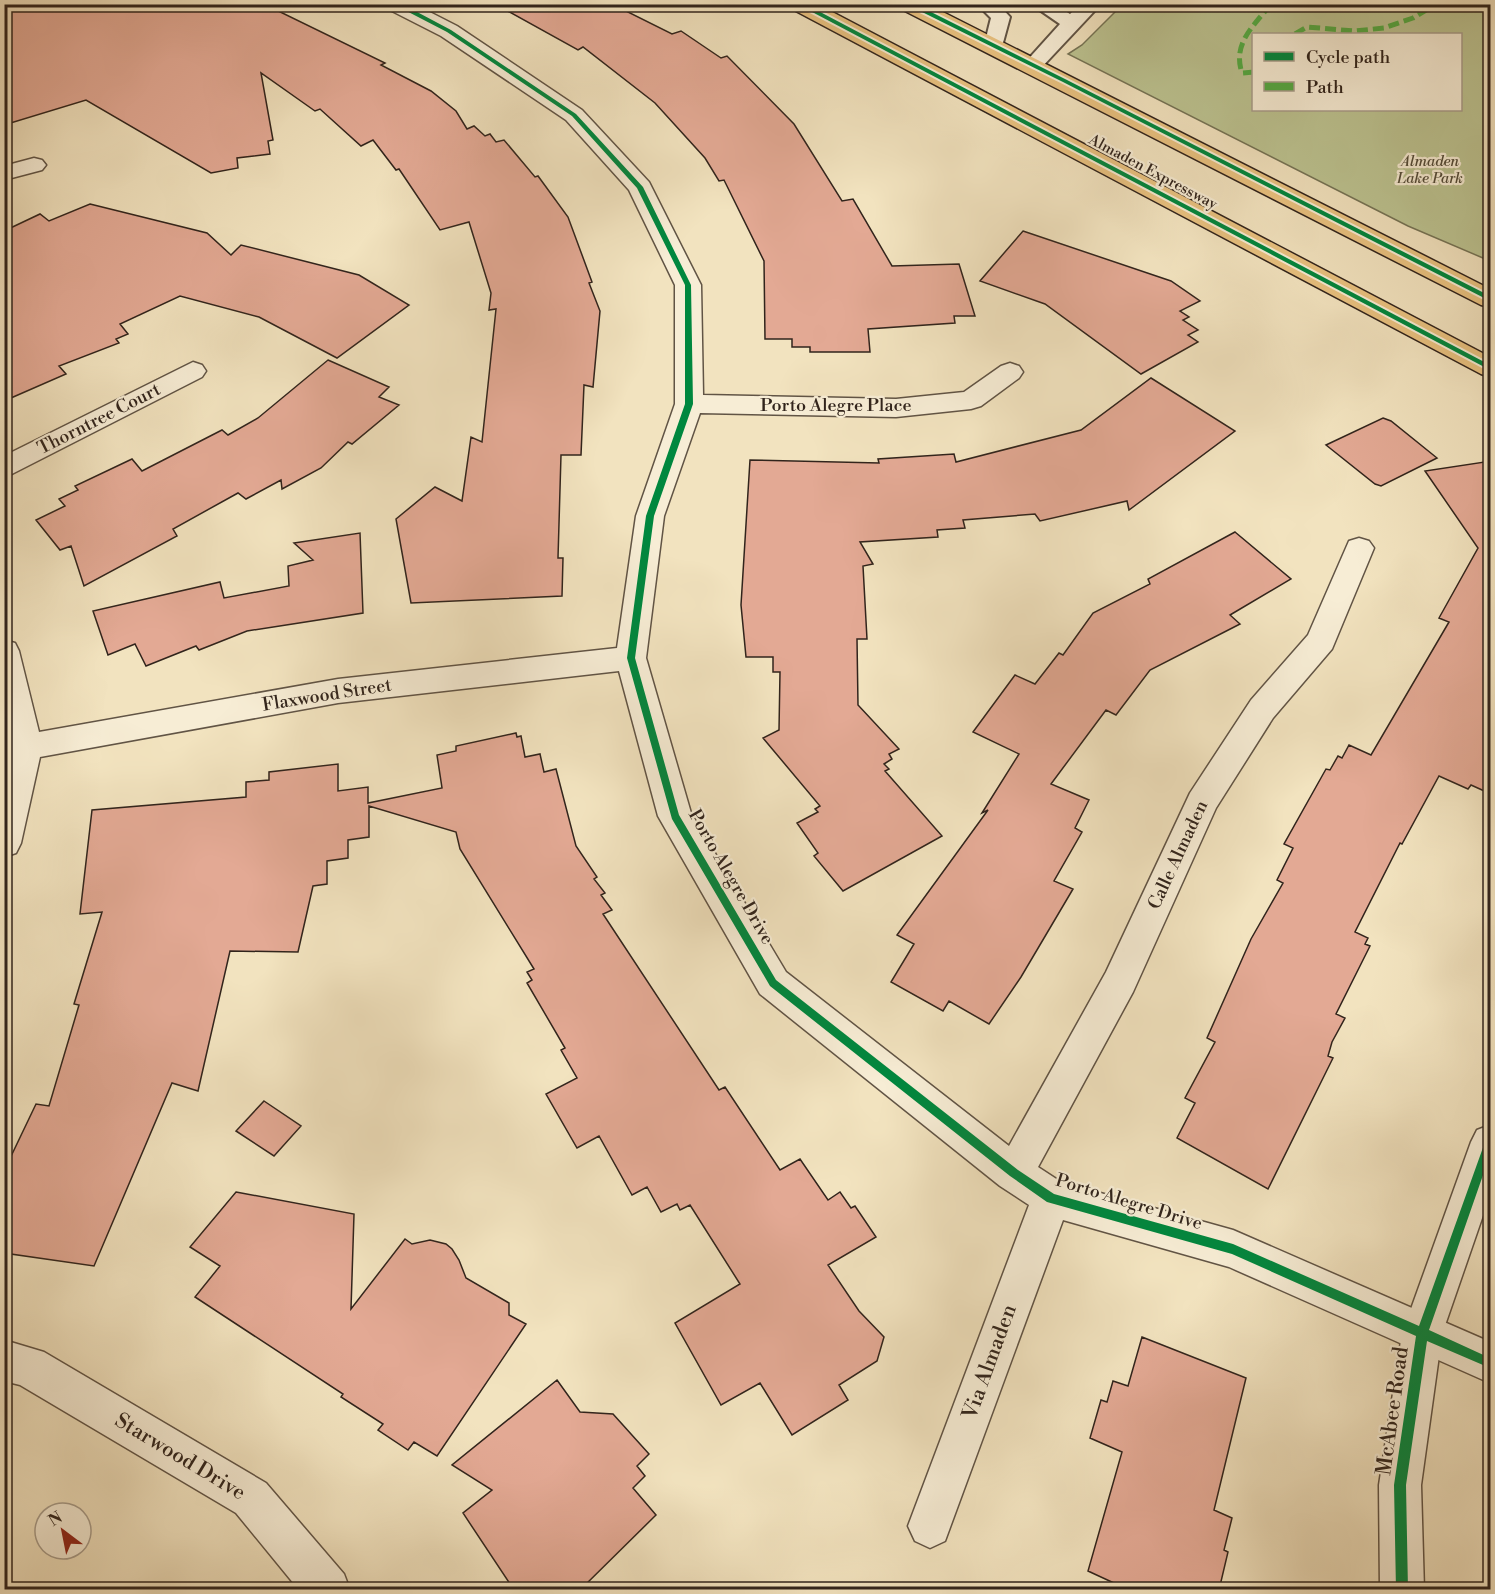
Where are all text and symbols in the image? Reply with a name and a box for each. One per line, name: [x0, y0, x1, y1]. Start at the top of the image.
legend: [1252, 33, 1462, 111]
text: Cycle path: [1306, 46, 1390, 69]
text: Path: [1306, 76, 1344, 99]
street label: Almaden Expressway: [1085, 130, 1221, 214]
park label: Almaden Lake Park: [1396, 152, 1463, 188]
street label: Thorntree Court: [34, 378, 165, 460]
street label: Porto Alegre Place: [760, 394, 912, 417]
street label: Flaxwood Street: [261, 673, 394, 717]
street label: Calle Almaden: [1143, 797, 1213, 913]
street label: Porto Alegre Drive: [683, 805, 779, 949]
street label: Porto Alegre Drive: [1053, 1169, 1205, 1235]
street label: Via Almaden: [957, 1301, 1023, 1424]
street label: McAbee Road: [1371, 1345, 1415, 1477]
street label: Starwood Drive: [110, 1408, 250, 1506]
north arrow: [33, 1501, 93, 1561]
text: N: [45, 1507, 67, 1531]

